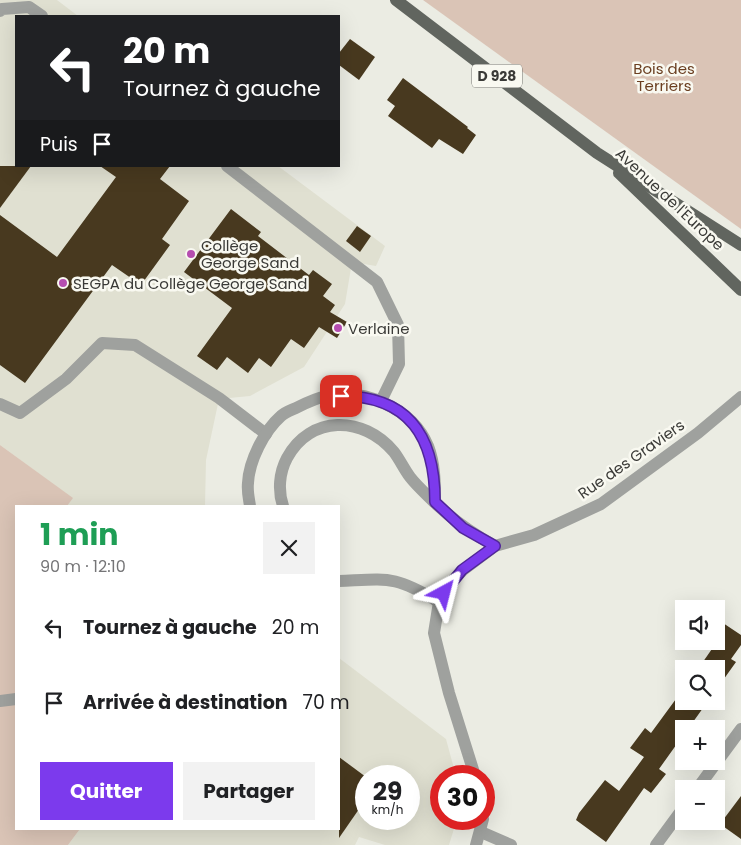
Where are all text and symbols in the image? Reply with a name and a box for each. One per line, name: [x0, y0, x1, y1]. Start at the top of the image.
text: 20 m: [123, 26, 210, 75]
icon: left: [40, 35, 105, 100]
park label: Bois des Terriers: [633, 58, 695, 96]
road number: D 928: [472, 64, 522, 88]
text: Tournez à gauche: [123, 73, 321, 104]
icon: arrive: [88, 130, 116, 158]
text: Puis: [40, 131, 78, 158]
street label: Avenue de l'Europe: [611, 143, 729, 255]
place label: Collège George Sand: [201, 235, 299, 273]
marker: Collège George Sand: [185, 248, 197, 260]
place label: SEGPA du Collège George Sand: [73, 273, 307, 294]
marker: SEGPA du Collège George Sand: [57, 277, 69, 289]
place label: Verlaine: [348, 318, 409, 339]
marker: Verlaine: [332, 322, 344, 334]
pin: [320, 375, 362, 417]
icon: arrive: [327, 382, 355, 410]
street label: Rue des Graviers: [574, 414, 689, 504]
text: 1 min: [40, 513, 118, 556]
button: close: [263, 522, 315, 574]
text: 90 m · 12:10: [40, 555, 126, 578]
position arrow: [417, 566, 469, 618]
map controls: [675, 600, 725, 830]
button: sound: [675, 600, 725, 650]
icon: left: [40, 614, 68, 642]
text: Tournez à gauche: [83, 614, 257, 641]
text: 20 m: [272, 614, 319, 641]
button: search: [675, 660, 725, 710]
icon: arrive: [40, 689, 68, 717]
text: Arrivée à destination: [83, 689, 288, 716]
text: 70 m: [303, 689, 350, 716]
button: +: [675, 720, 725, 770]
button: Quitter: [40, 762, 173, 820]
button: Partager: [183, 762, 315, 820]
speed limit sign: 30: [430, 765, 495, 830]
text: 29: [373, 774, 402, 809]
button: −: [675, 780, 725, 830]
text: km/h: [372, 801, 403, 818]

